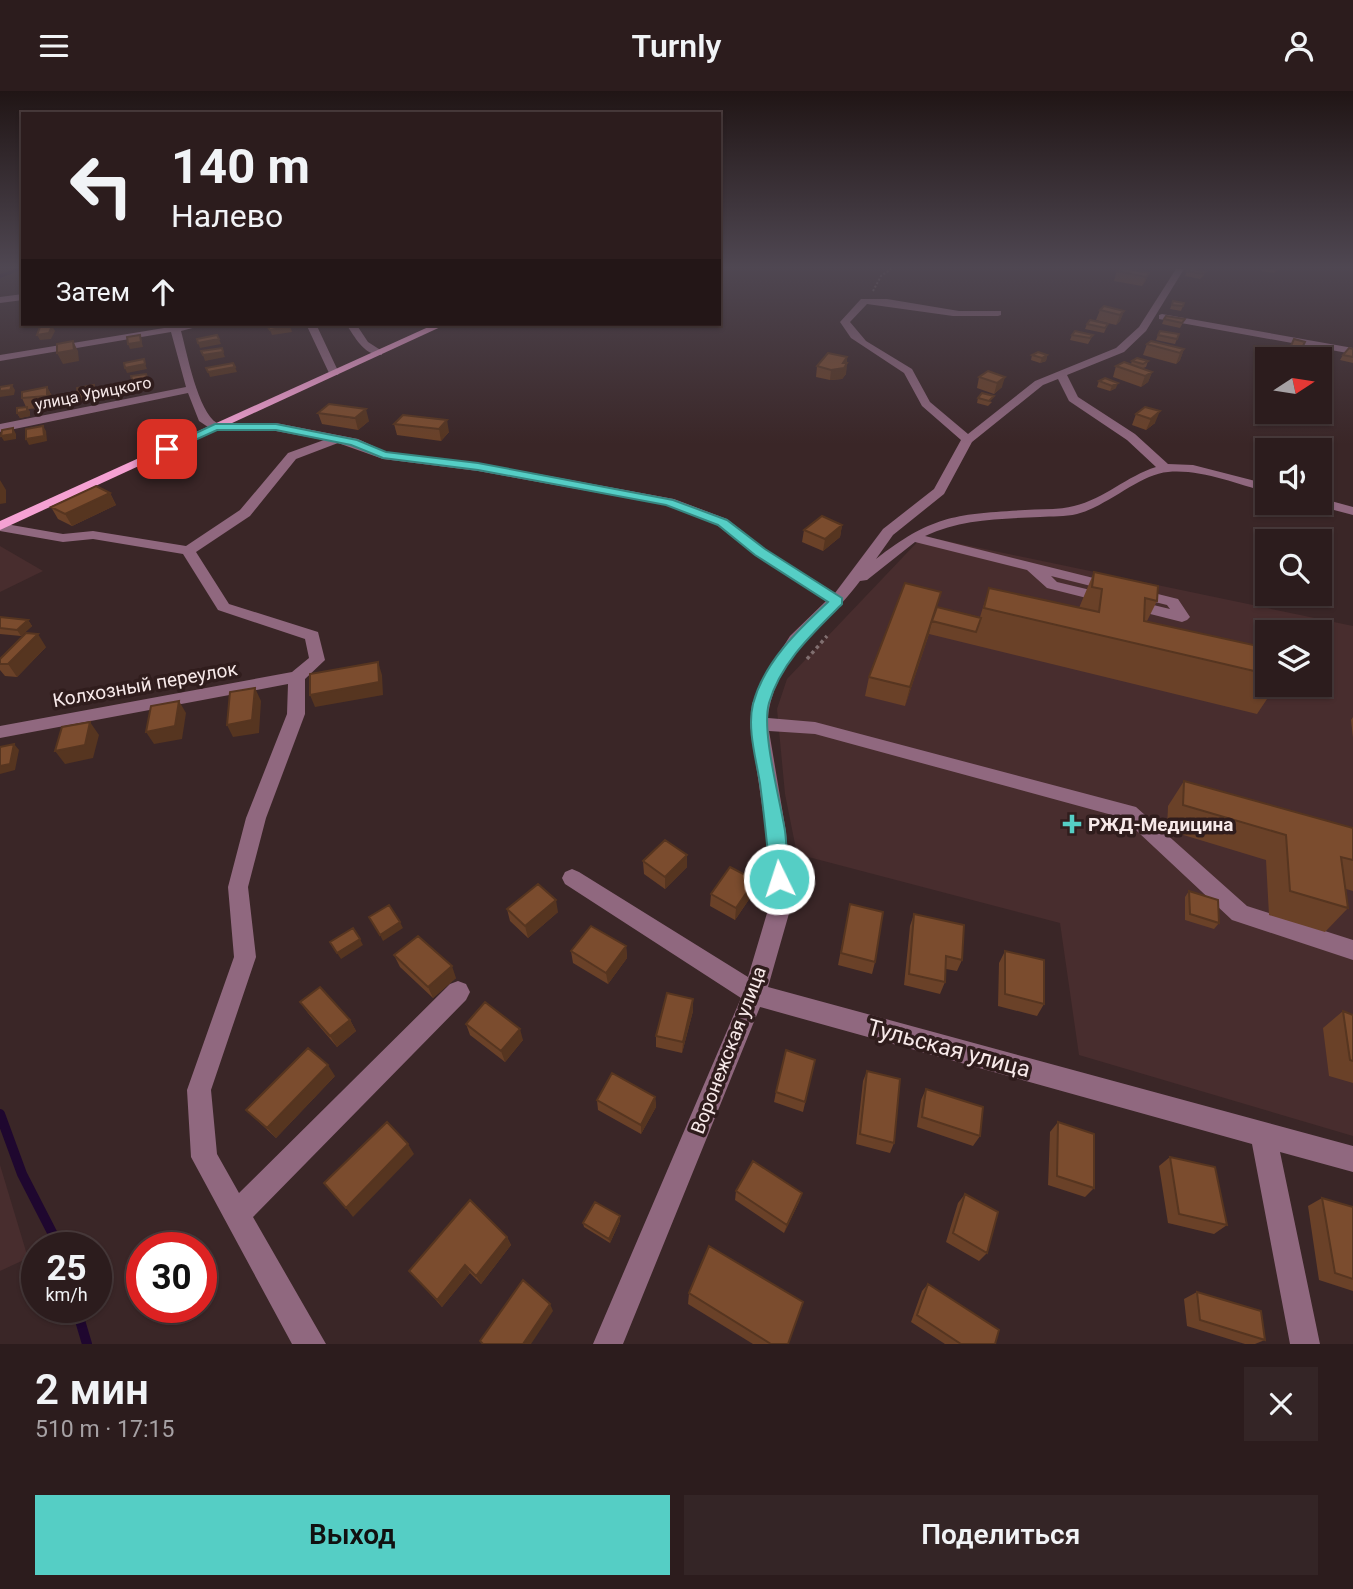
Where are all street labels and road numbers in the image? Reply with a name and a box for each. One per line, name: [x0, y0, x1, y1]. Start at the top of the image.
street label: улица Урицкого: [33, 373, 153, 414]
street label: Колхозный переулок: [51, 657, 240, 712]
street label: Воронежская улица: [686, 963, 771, 1137]
street label: Тульская улица: [864, 1014, 1033, 1083]

